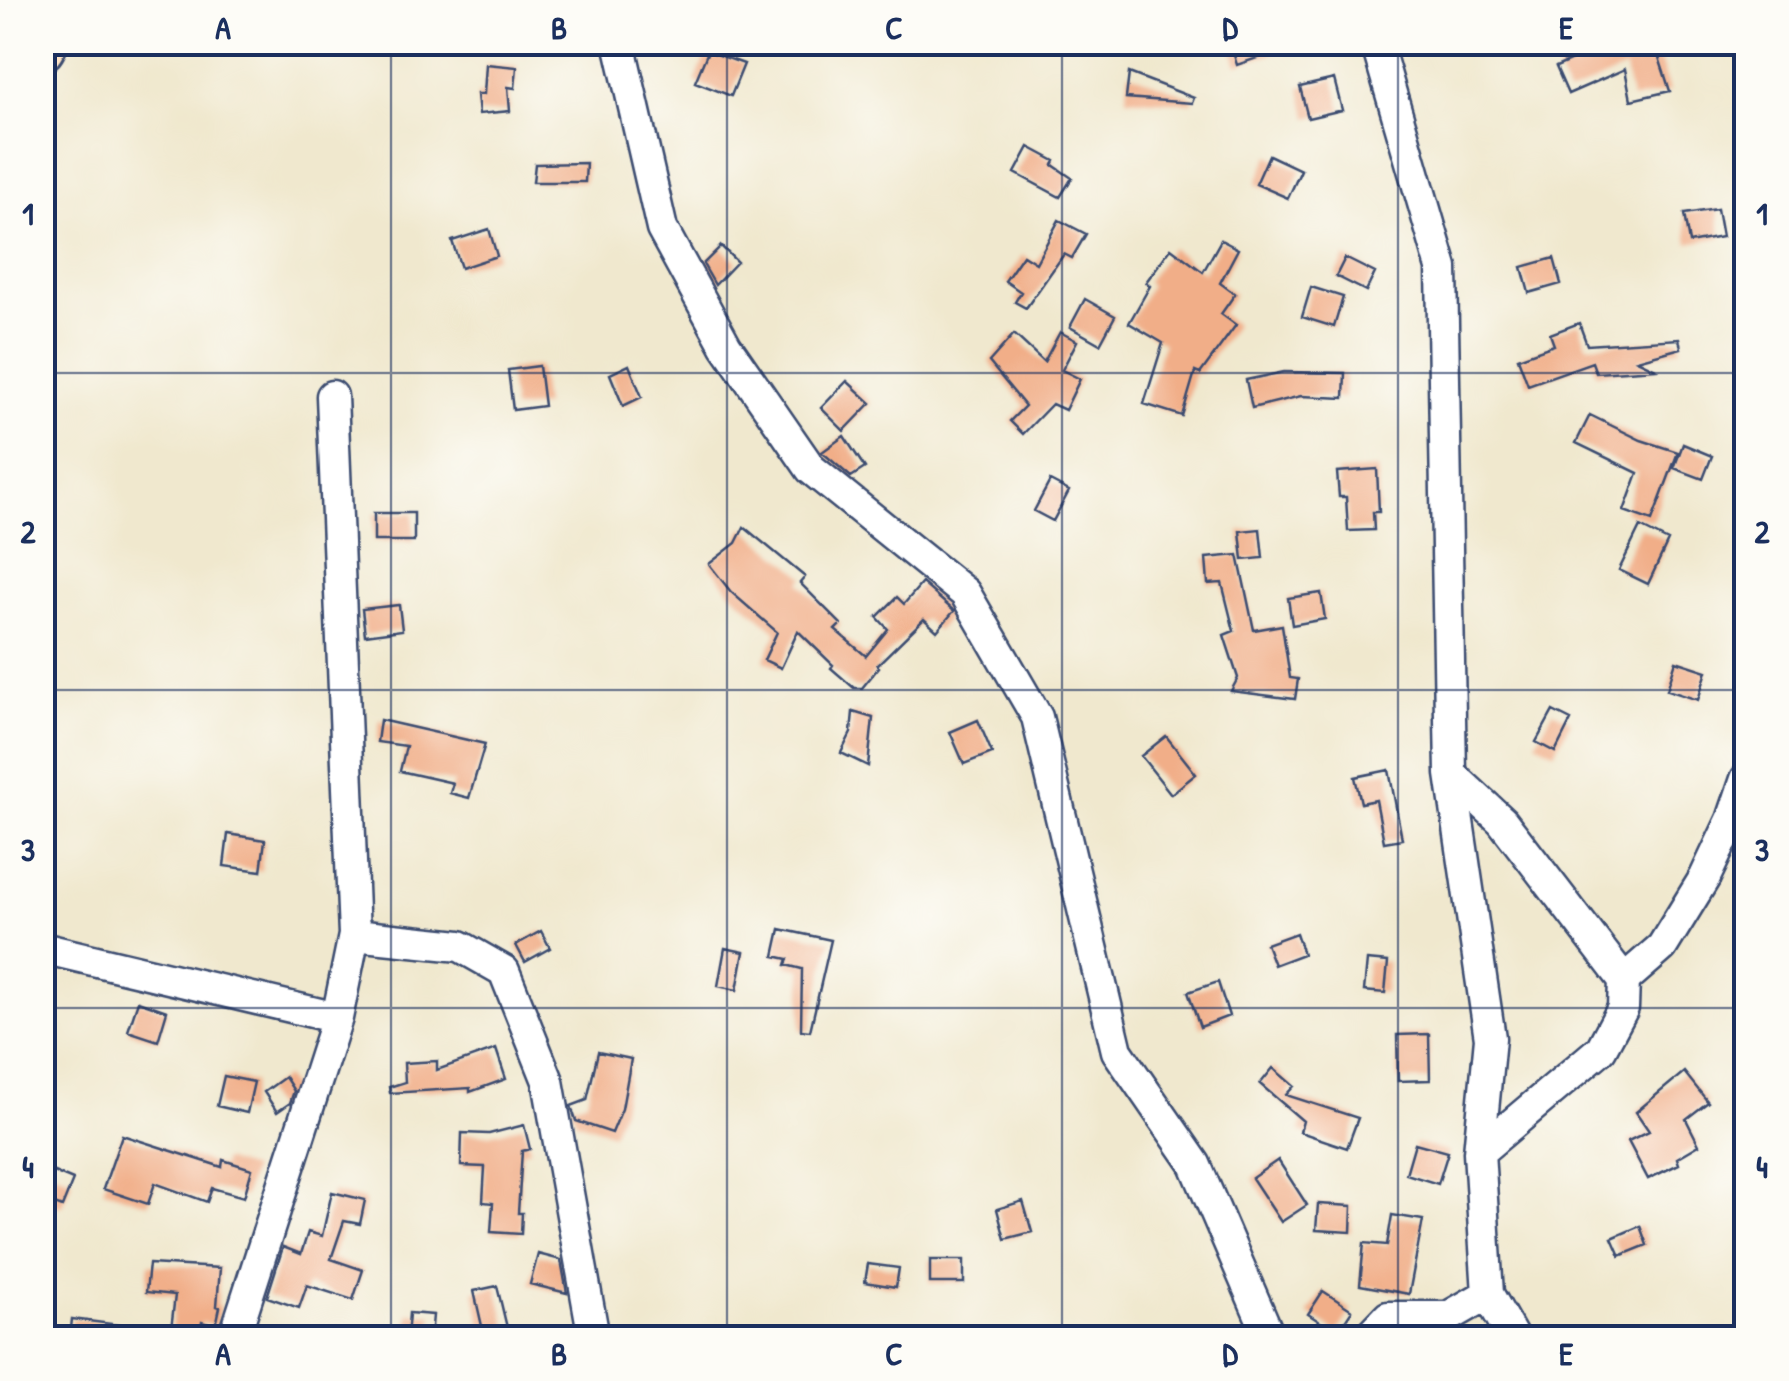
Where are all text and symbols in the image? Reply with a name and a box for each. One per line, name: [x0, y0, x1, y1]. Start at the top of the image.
text: A: [215, 6, 231, 49]
text: B: [551, 6, 567, 49]
text: C: [885, 6, 903, 49]
text: D: [1222, 6, 1238, 49]
text: E: [1559, 6, 1574, 49]
text: 1: [22, 192, 34, 235]
text: 1: [1756, 192, 1768, 235]
text: 2: [21, 510, 37, 553]
text: 2: [1755, 510, 1771, 553]
text: 3: [21, 828, 35, 871]
text: 3: [1755, 828, 1769, 871]
text: 4: [22, 1145, 34, 1188]
text: 4: [1756, 1145, 1768, 1188]
text: A: [215, 1332, 231, 1375]
text: B: [551, 1332, 567, 1375]
text: C: [885, 1332, 903, 1375]
text: D: [1222, 1332, 1238, 1375]
text: E: [1559, 1332, 1574, 1375]

